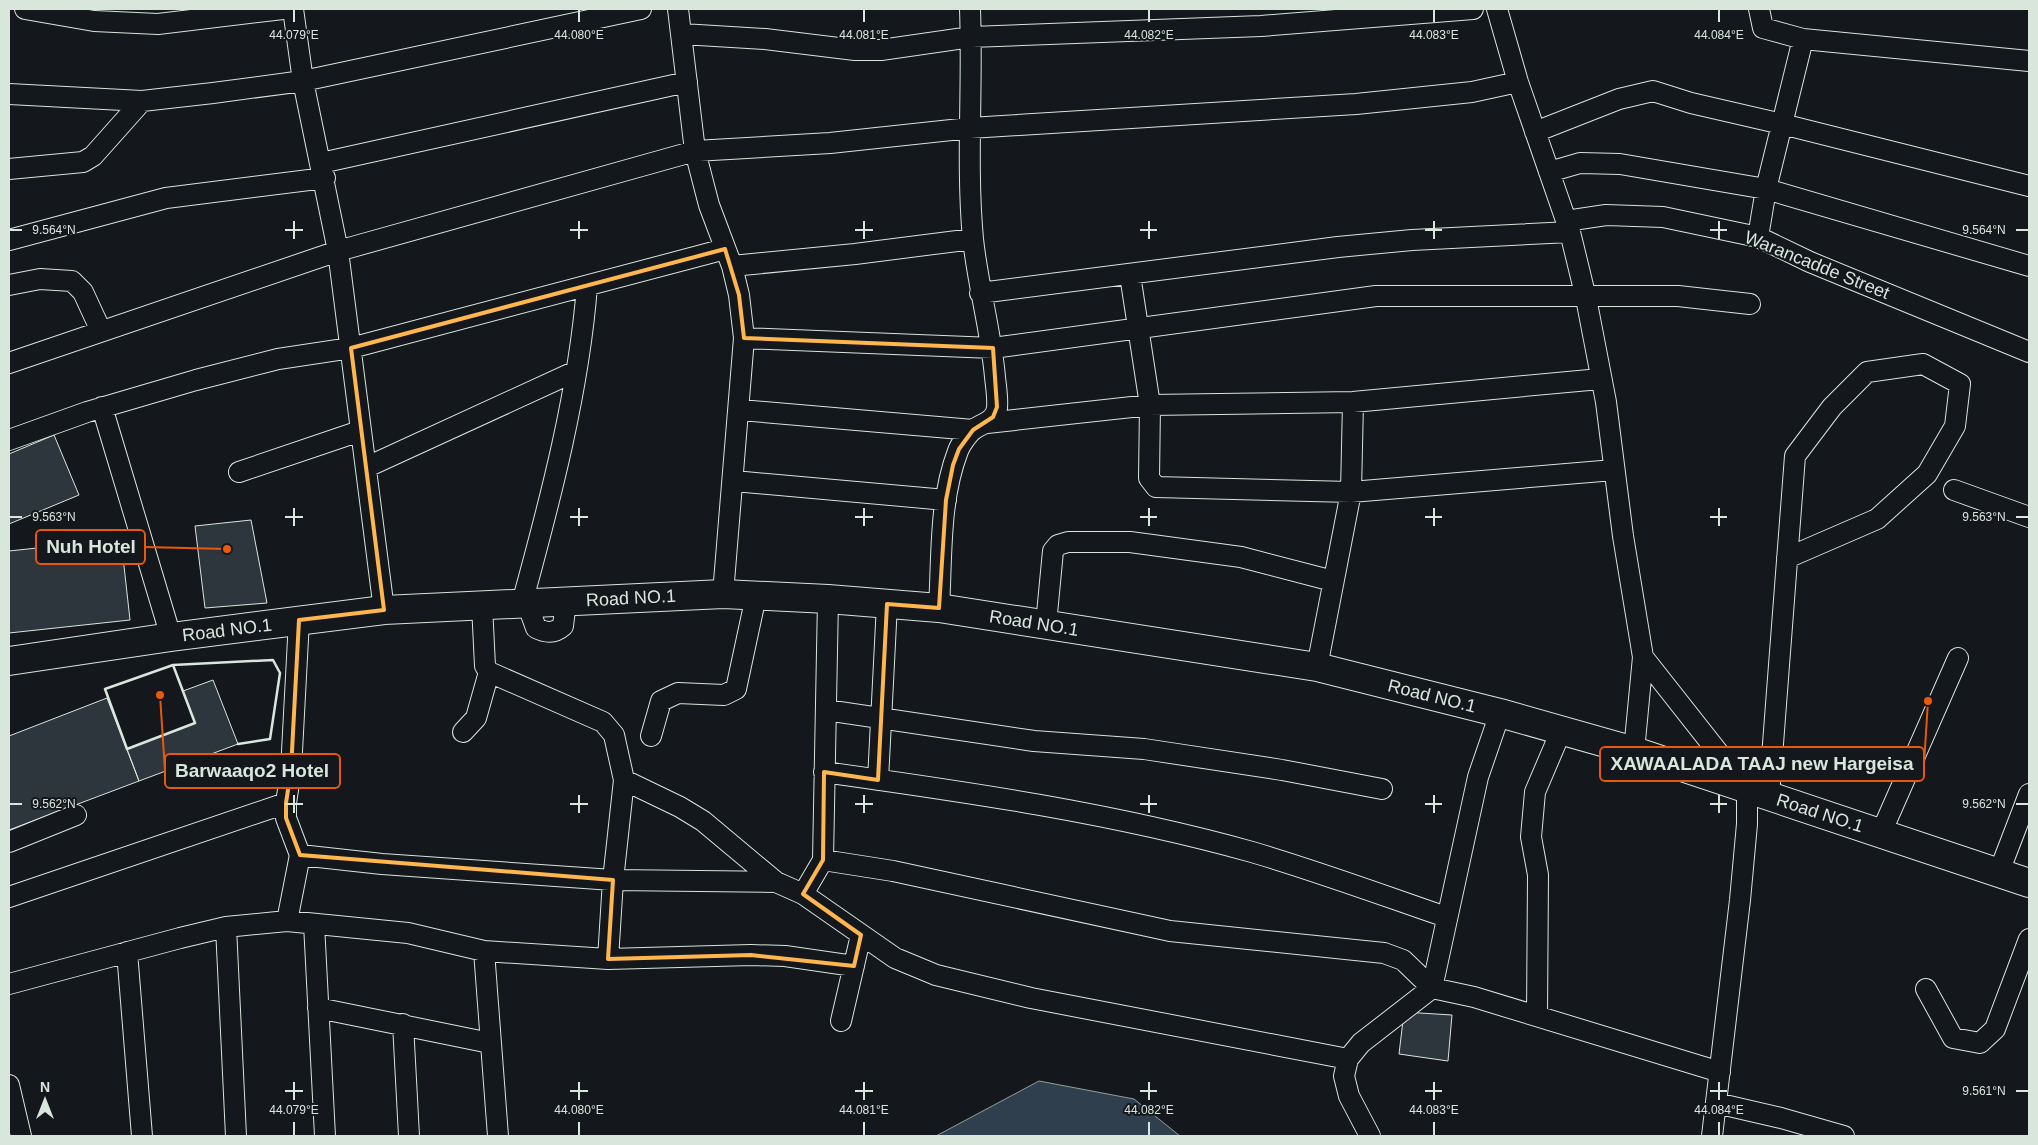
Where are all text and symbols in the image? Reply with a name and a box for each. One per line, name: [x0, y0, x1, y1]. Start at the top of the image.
text: 44.079°E: [269, 28, 319, 42]
text: 44.080°E: [554, 28, 604, 42]
text: 44.081°E: [839, 28, 889, 42]
text: 44.082°E: [1124, 28, 1174, 42]
text: 44.083°E: [1409, 28, 1459, 42]
text: 44.084°E: [1694, 28, 1744, 42]
text: 9.564°N: [32, 223, 76, 237]
text: 9.564°N: [1962, 223, 2006, 237]
street label: Warancadde Street: [1742, 227, 1892, 303]
text: 9.563°N: [32, 510, 76, 524]
text: 9.563°N: [1962, 510, 2006, 524]
callout: Nuh Hotel: [36, 530, 145, 564]
text: Nuh Hotel: [46, 536, 136, 557]
street label: Road NO.1: [586, 586, 676, 610]
street label: Road NO.1: [988, 606, 1080, 640]
street label: Road NO.1: [181, 615, 273, 645]
street label: Road NO.1: [1386, 675, 1478, 717]
callout: XAWAALADA TAAJ new Hargeisa: [1600, 747, 1924, 781]
text: XAWAALADA TAAJ new Hargeisa: [1611, 753, 1914, 774]
callout: Barwaaqo2 Hotel: [165, 754, 340, 788]
text: Barwaaqo2 Hotel: [175, 760, 329, 781]
street label: Road NO.1: [1774, 790, 1866, 836]
text: 9.562°N: [32, 797, 76, 811]
text: 9.562°N: [1962, 797, 2006, 811]
north arrow: [20, 1075, 70, 1125]
text: N: [40, 1079, 50, 1095]
text: 9.561°N: [1962, 1084, 2006, 1098]
text: 44.079°E: [269, 1103, 319, 1117]
text: 44.080°E: [554, 1103, 604, 1117]
text: 44.081°E: [839, 1103, 889, 1117]
text: 44.082°E: [1124, 1103, 1174, 1117]
text: 44.083°E: [1409, 1103, 1459, 1117]
text: 44.084°E: [1694, 1103, 1744, 1117]

